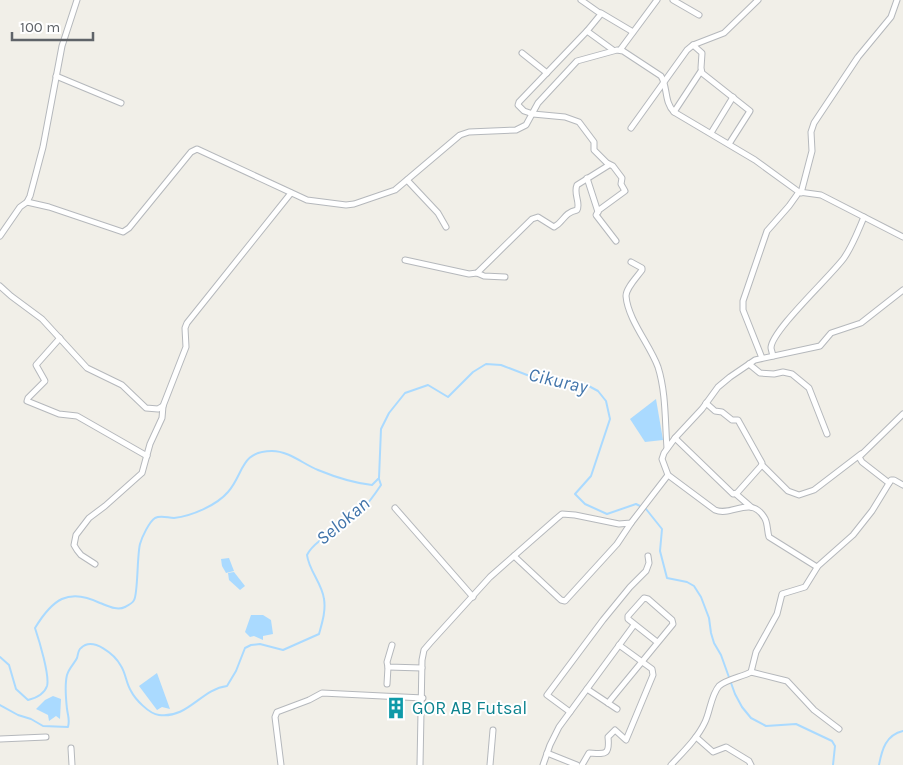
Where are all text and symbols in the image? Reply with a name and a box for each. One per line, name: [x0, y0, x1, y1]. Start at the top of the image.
scale bar: [12, 10, 94, 42]
text: 100 m: [20, 18, 60, 36]
water label: Cikuray: [526, 364, 590, 399]
water label: Selokan: [312, 492, 374, 550]
building icon: GOR AB Futsal: [383, 695, 409, 721]
place label: GOR AB Futsal: [412, 697, 527, 719]

